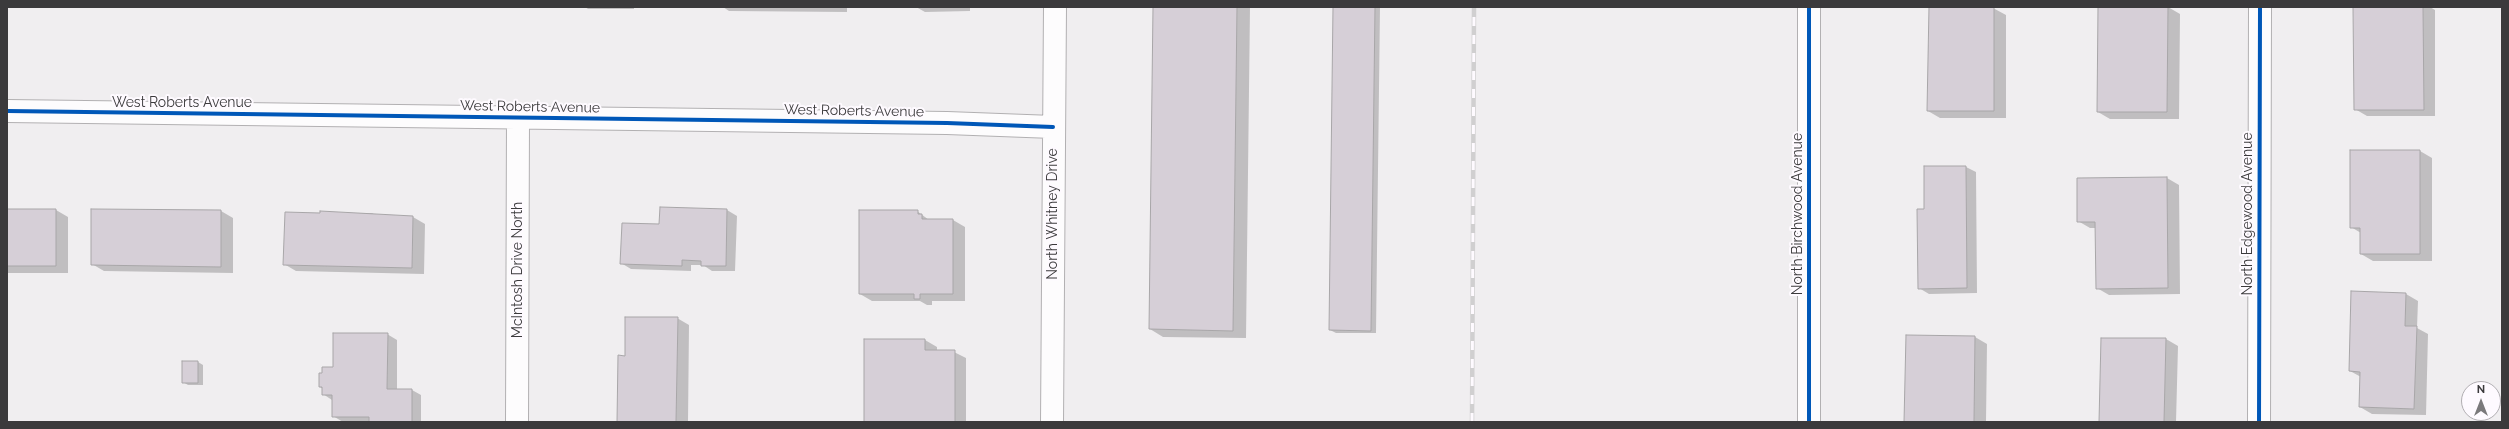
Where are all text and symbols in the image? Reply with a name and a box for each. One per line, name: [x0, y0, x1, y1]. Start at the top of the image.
street label: West Roberts Avenue: [112, 95, 252, 111]
street label: West Roberts Avenue: [460, 97, 600, 117]
street label: West Roberts Avenue: [784, 101, 924, 121]
street label: North Edgewood Avenue: [2240, 132, 2256, 296]
street label: North Birchwood Avenue: [1790, 133, 1806, 295]
street label: North Whitney Drive: [1045, 148, 1061, 280]
street label: McIntosh Drive North: [510, 202, 526, 338]
north arrow: [2461, 381, 2501, 421]
text: N: [2477, 383, 2485, 396]

